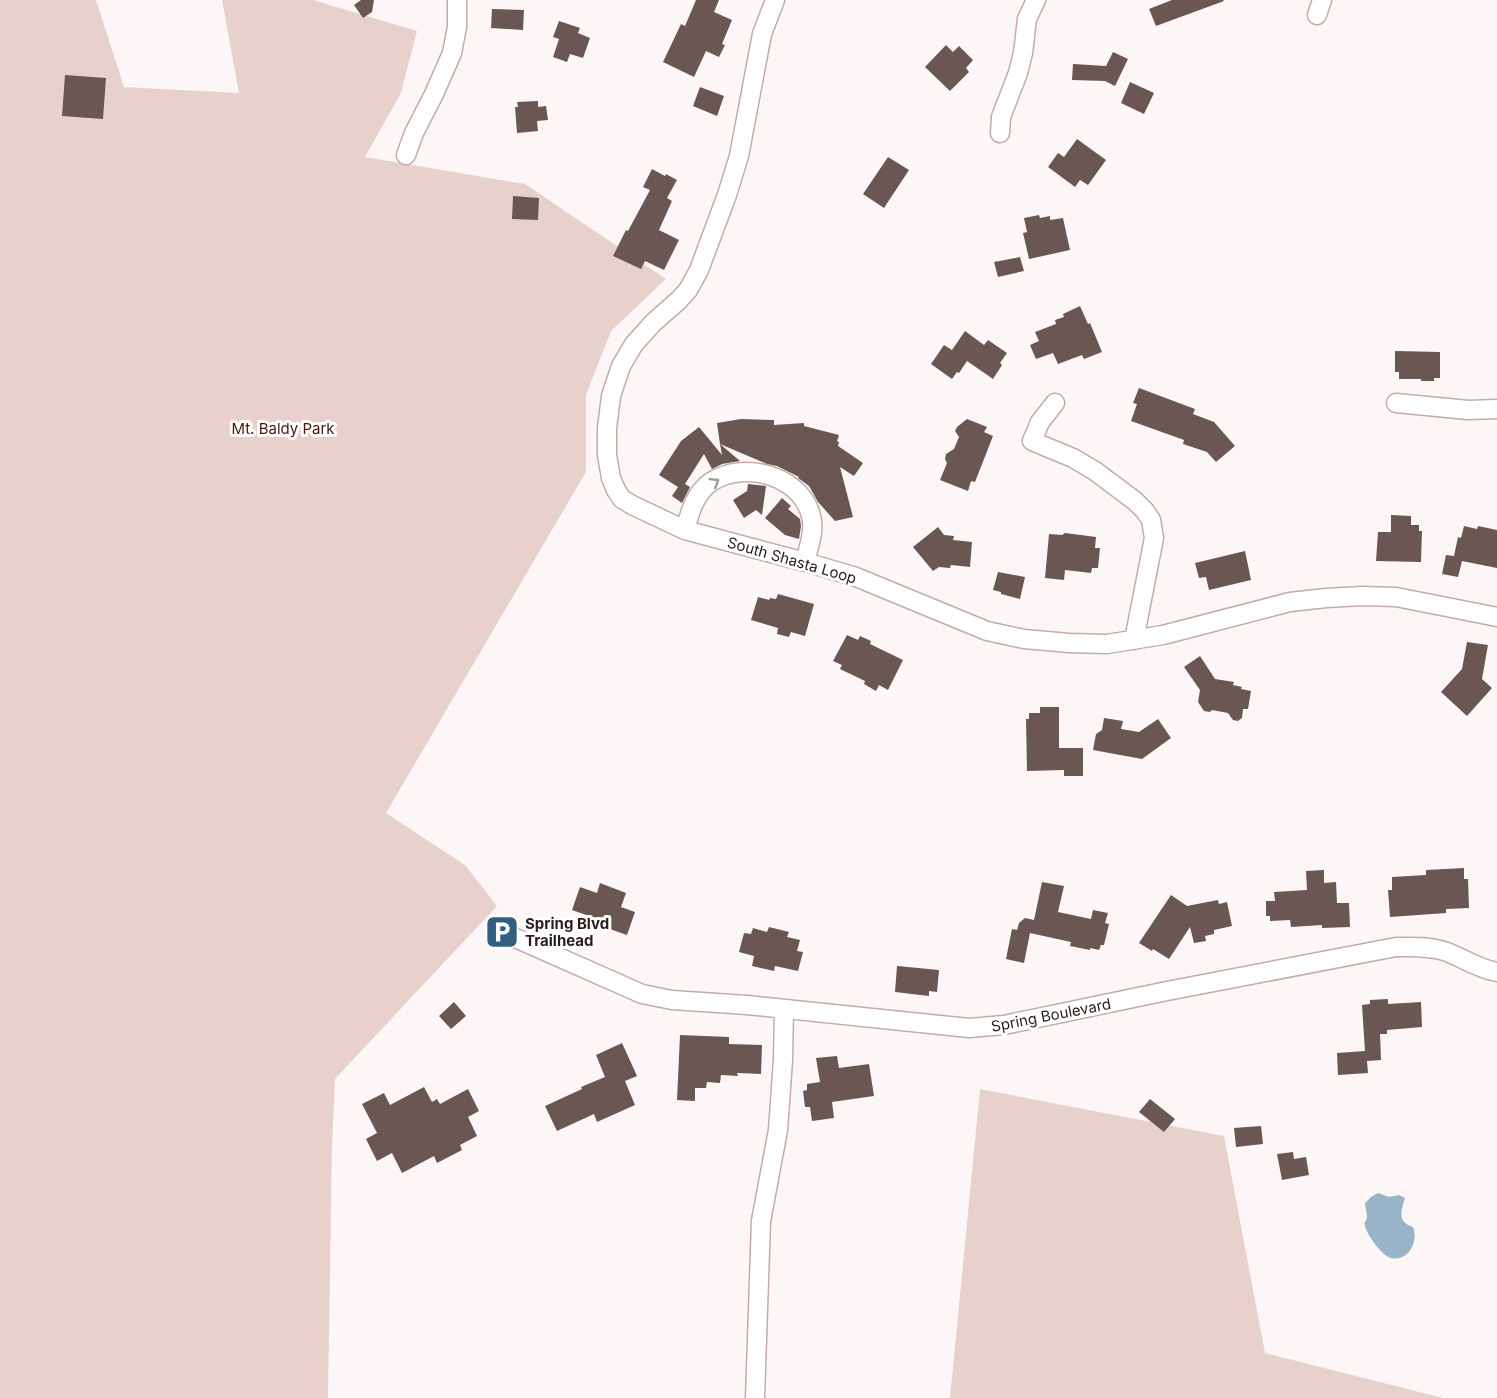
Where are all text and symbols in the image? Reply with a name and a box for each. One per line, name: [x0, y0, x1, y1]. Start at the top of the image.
park label: Mt. Baldy Park: [231, 419, 335, 438]
one-way arrow: [708, 479, 719, 490]
street label: South Shasta Loop: [725, 532, 859, 588]
parking icon: Spring Blvd Trailhead: [484, 914, 520, 950]
place label: Spring Blvd Trailhead: [525, 914, 609, 950]
street label: Spring Boulevard: [989, 994, 1113, 1036]

